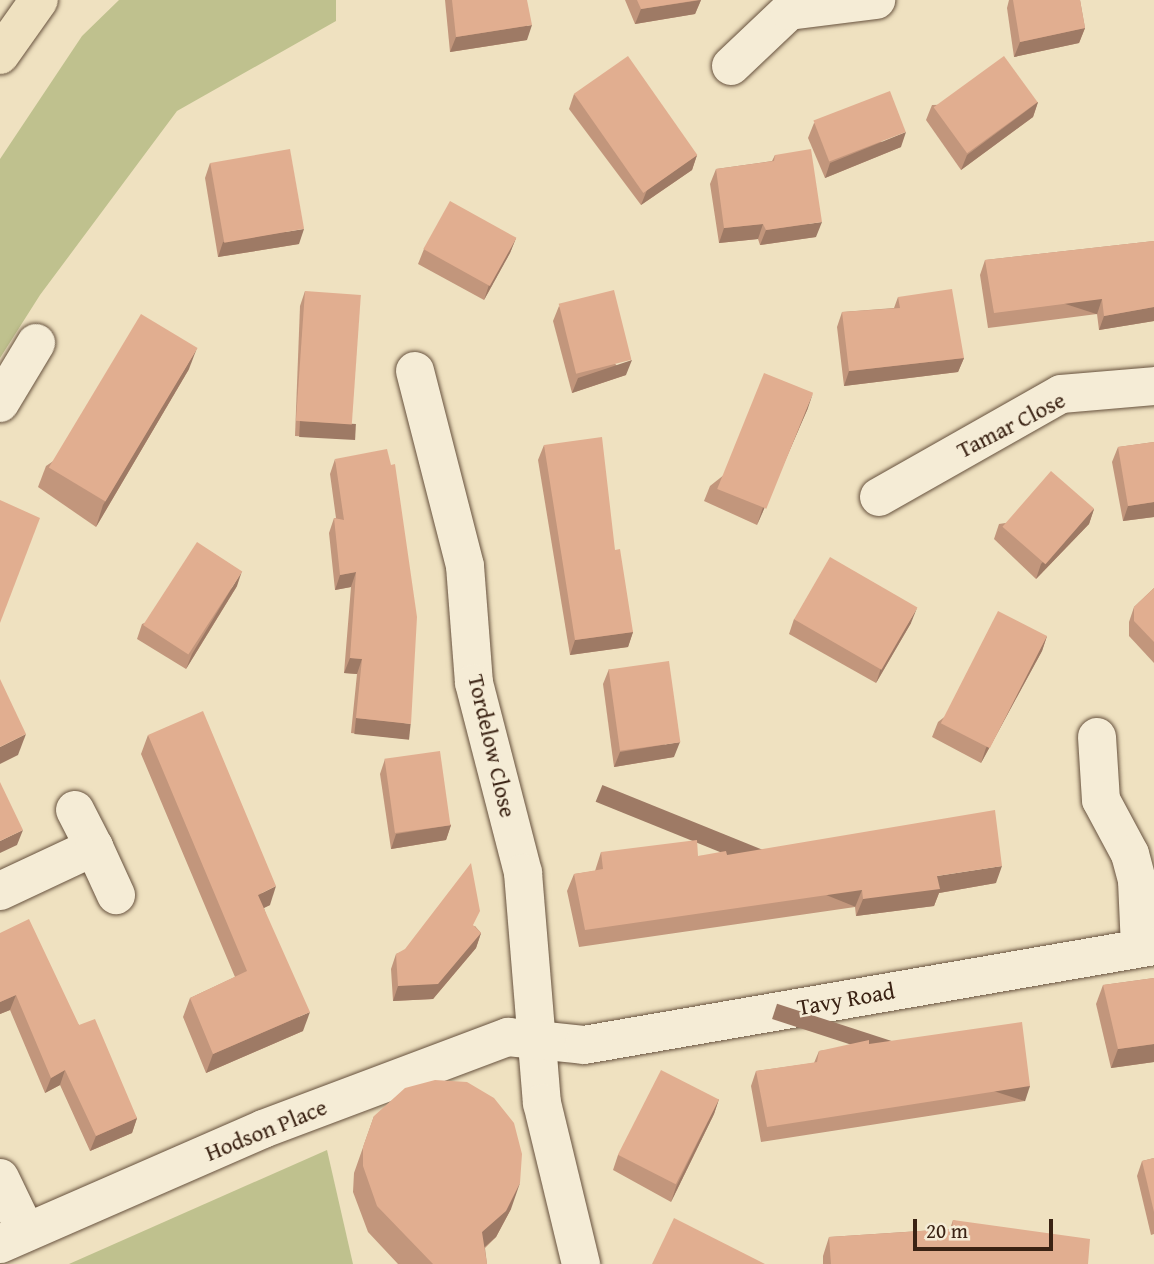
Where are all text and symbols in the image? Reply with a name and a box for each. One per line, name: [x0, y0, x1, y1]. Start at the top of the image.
street label: Tamar Close: [952, 386, 1070, 464]
street label: Tordelow Close: [462, 672, 522, 820]
street label: Tavy Road: [795, 977, 897, 1021]
street label: Hodson Place: [201, 1093, 331, 1167]
scale bar: [916, 1204, 1056, 1248]
text: 20 m: [926, 1215, 968, 1246]

